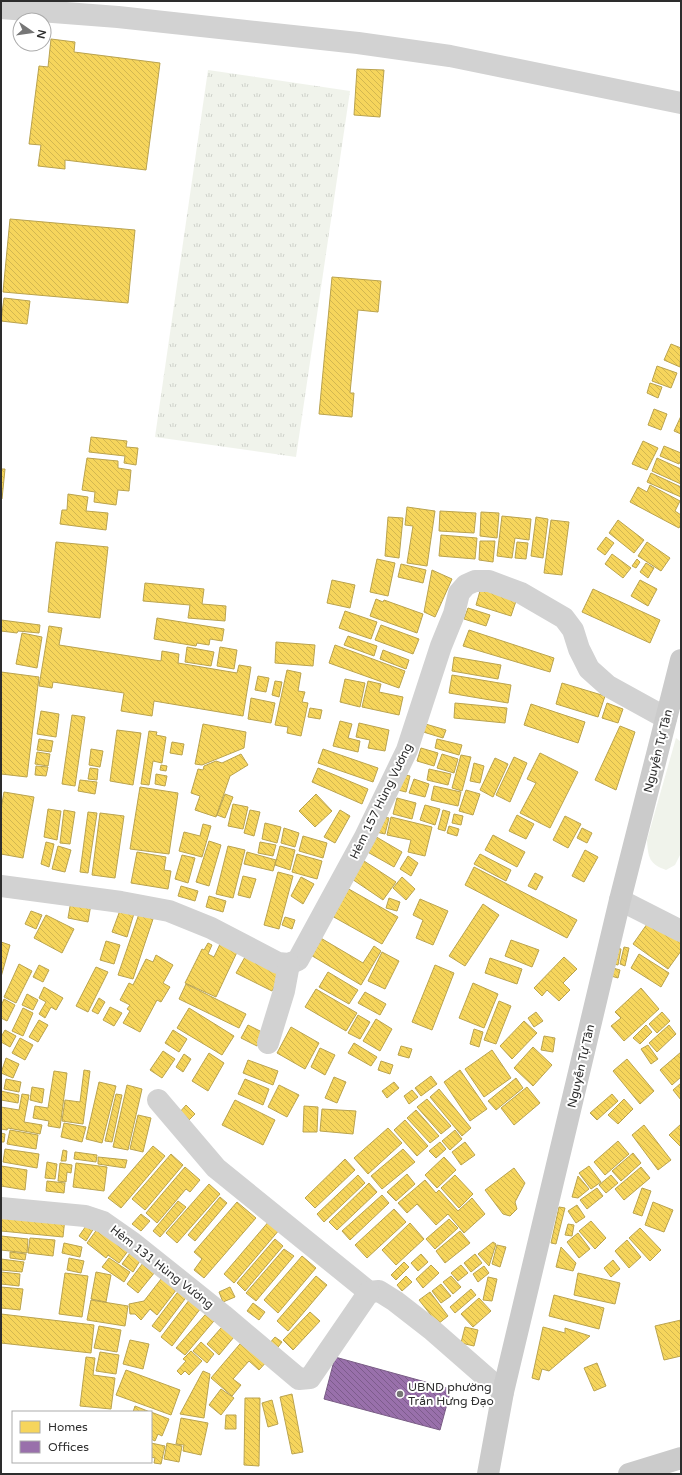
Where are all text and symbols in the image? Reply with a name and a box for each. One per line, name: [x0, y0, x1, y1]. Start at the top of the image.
north arrow: [12, 12, 52, 52]
text: N: [34, 28, 49, 40]
street label: Nguyễn Tự Tân: [641, 708, 675, 794]
street label: Hẻm 157 Hùng Vương: [347, 741, 415, 861]
street label: Nguyễn Tự Tân: [565, 1023, 597, 1109]
street label: Hẻm 131 Hùng Vương: [108, 1222, 216, 1312]
place label: UBND phường Trần Hưng Đạo: [408, 1380, 494, 1408]
marker: UBND phường Trần Hưng Đạo: [395, 1389, 405, 1399]
legend: [12, 1411, 152, 1463]
text: Homes: [48, 1420, 88, 1434]
text: Offices: [48, 1440, 89, 1454]

